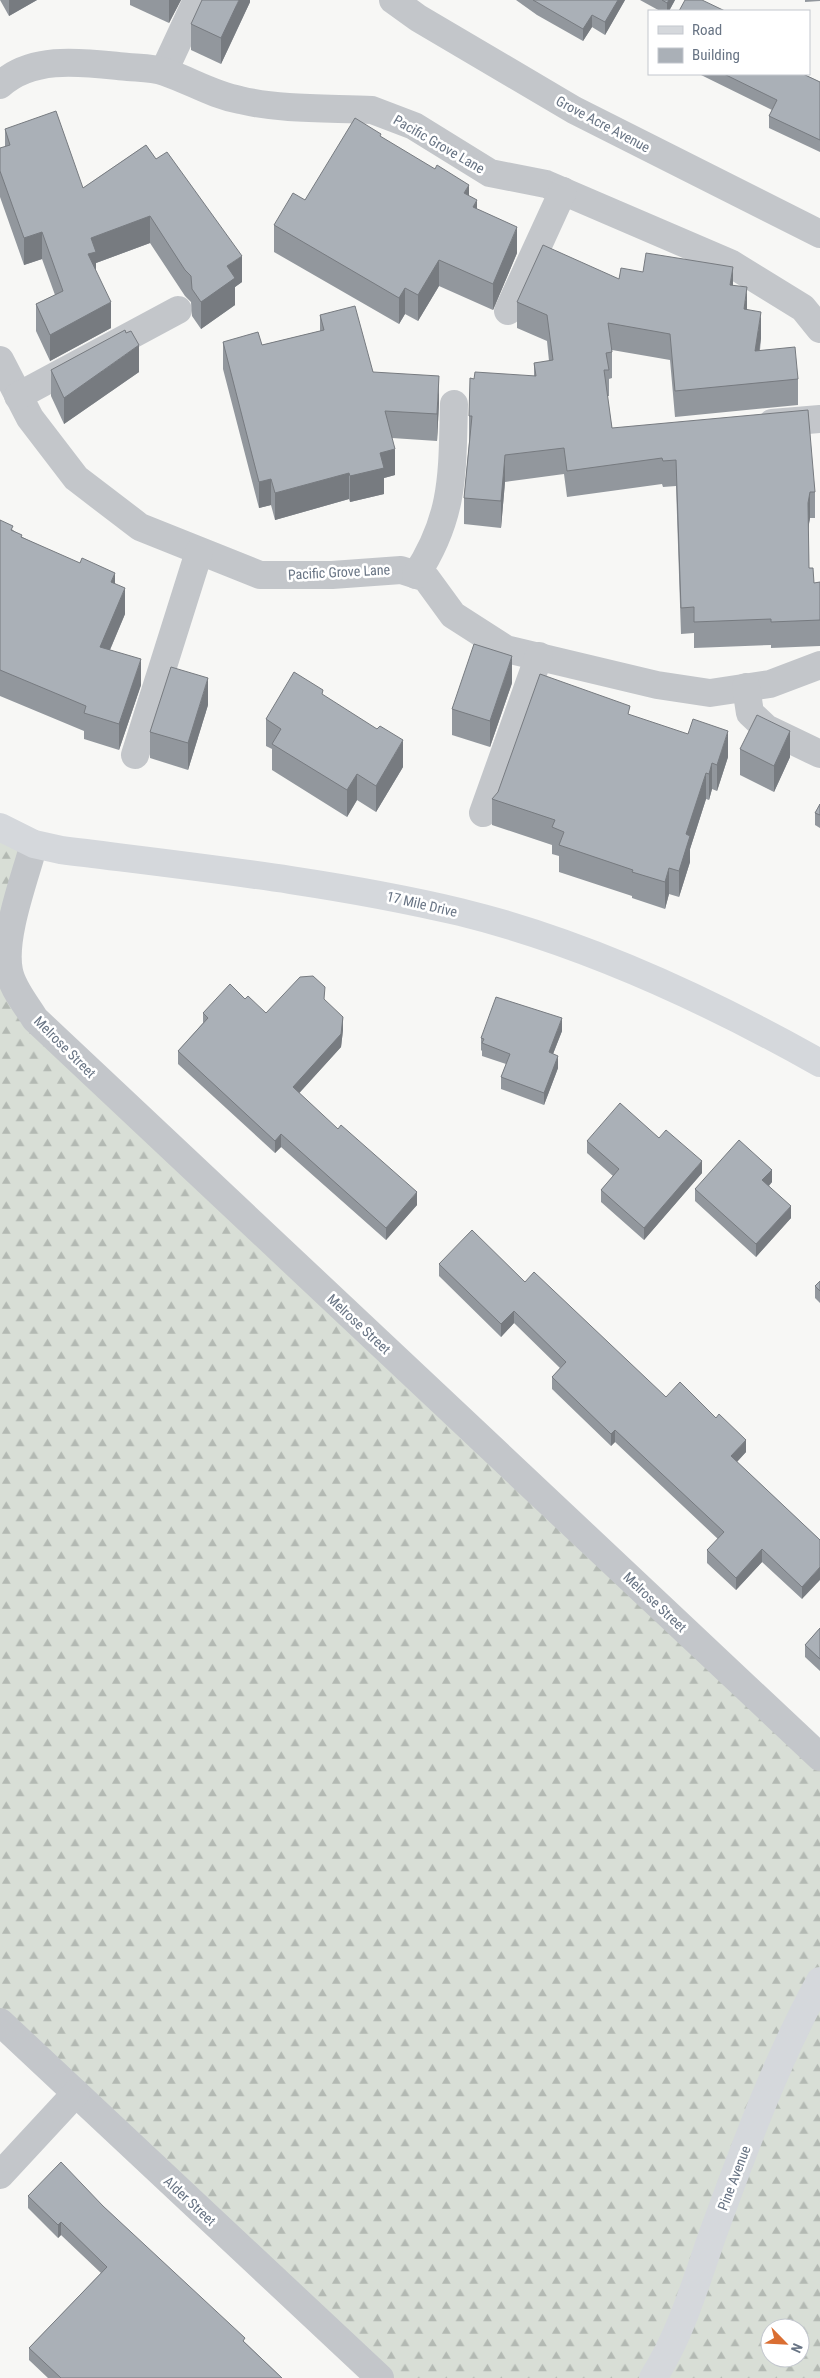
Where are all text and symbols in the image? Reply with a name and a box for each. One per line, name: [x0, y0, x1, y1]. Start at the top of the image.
legend: [648, 10, 810, 75]
text: Road: [692, 21, 722, 39]
text: Building: [692, 46, 740, 64]
street label: Grove Acre Avenue: [553, 93, 653, 156]
street label: Pacific Grove Lane: [391, 111, 488, 177]
street label: Pacific Grove Lane: [287, 561, 391, 583]
street label: 17 Mile Drive: [385, 888, 459, 920]
street label: Melrose Street: [31, 1013, 99, 1081]
street label: Melrose Street: [324, 1291, 394, 1357]
street label: Melrose Street: [620, 1569, 690, 1635]
street label: Pine Avenue: [714, 2143, 754, 2213]
street label: Alder Street: [161, 2173, 219, 2229]
north arrow: [760, 2318, 810, 2368]
text: N: [788, 2341, 806, 2355]

